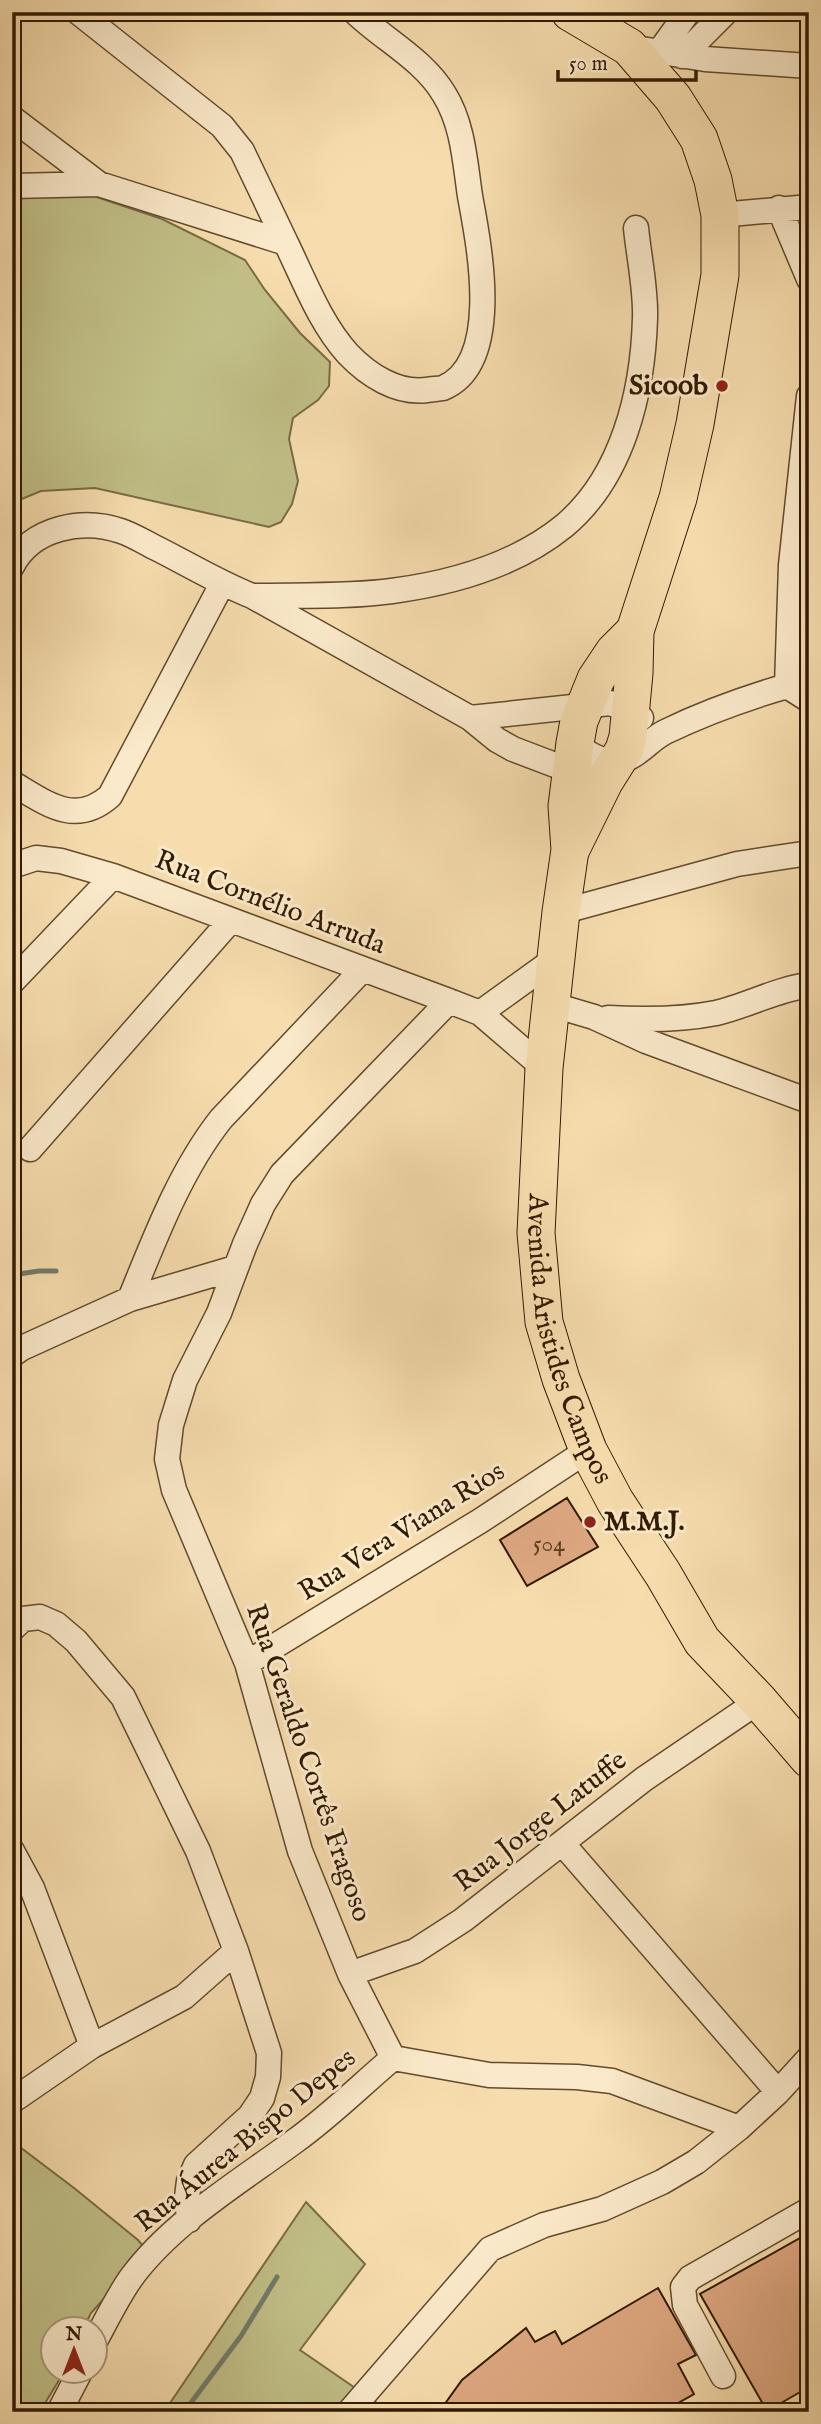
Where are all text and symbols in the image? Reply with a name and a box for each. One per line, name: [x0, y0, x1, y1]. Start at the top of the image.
scale bar: [558, 38, 697, 82]
text: 50 m: [569, 51, 608, 78]
place label: Sicoob: [629, 369, 708, 404]
marker: Sicoob: [714, 378, 730, 394]
street label: Rua Cornélio Arruda: [150, 843, 391, 963]
street label: Avenida Aristides Campos: [518, 1192, 620, 1490]
street label: Rua Vera Viana Rios: [292, 1454, 512, 1610]
place label: M.M.J.: [604, 1505, 684, 1540]
marker: M.M.J.: [582, 1514, 598, 1530]
house number: 504: [533, 1529, 565, 1560]
street label: Rua Geraldo Cortês Fragoso: [237, 1600, 379, 1926]
street label: Rua Jorge Latuffe: [448, 1744, 634, 1900]
street label: Rua Áurea Bispo Depes: [128, 2040, 364, 2241]
north arrow: [38, 2316, 108, 2386]
text: N: [65, 2323, 83, 2347]

